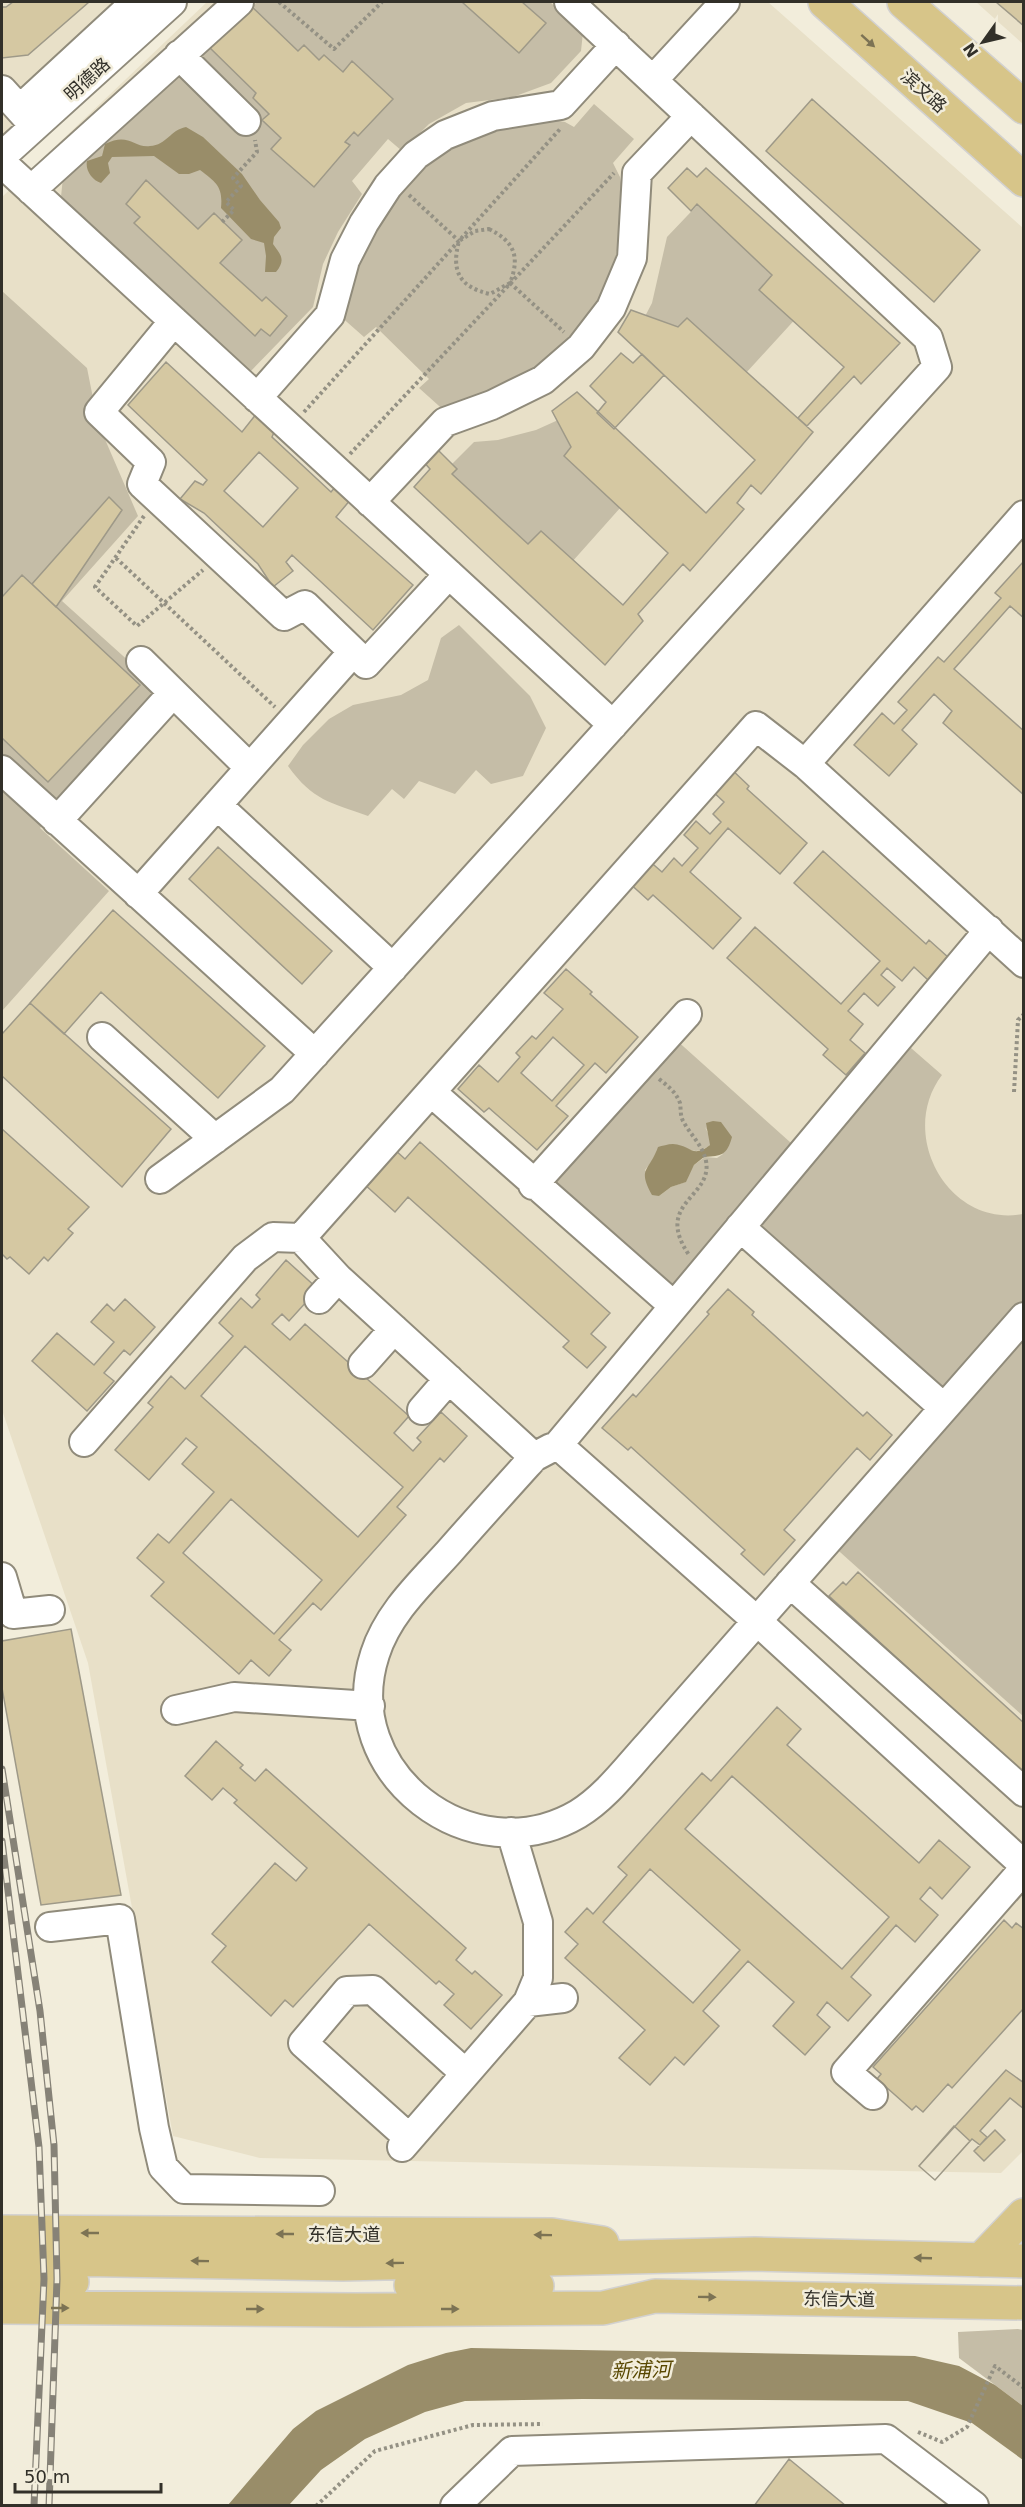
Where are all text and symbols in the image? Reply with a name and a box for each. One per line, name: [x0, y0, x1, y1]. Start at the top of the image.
north arrow: [953, 12, 1013, 72]
one-way arrow: [860, 34, 875, 47]
text: N: [959, 39, 983, 61]
street label: 明德路: [60, 53, 114, 105]
street label: 滨文路: [897, 65, 951, 117]
street label: 东信大道: [308, 2224, 380, 2245]
one-way arrow: [81, 2228, 100, 2238]
one-way arrow: [276, 2229, 295, 2239]
one-way arrow: [534, 2230, 553, 2240]
one-way arrow: [913, 2254, 932, 2263]
one-way arrow: [190, 2257, 209, 2266]
one-way arrow: [385, 2258, 404, 2268]
street label: 东信大道: [803, 2288, 875, 2310]
one-way arrow: [697, 2292, 716, 2302]
one-way arrow: [50, 2303, 69, 2313]
one-way arrow: [245, 2304, 264, 2314]
one-way arrow: [440, 2304, 459, 2314]
water label: 新浦河: [611, 2357, 675, 2383]
scale bar: [15, 2456, 160, 2494]
text: 50 m: [24, 2466, 70, 2487]

